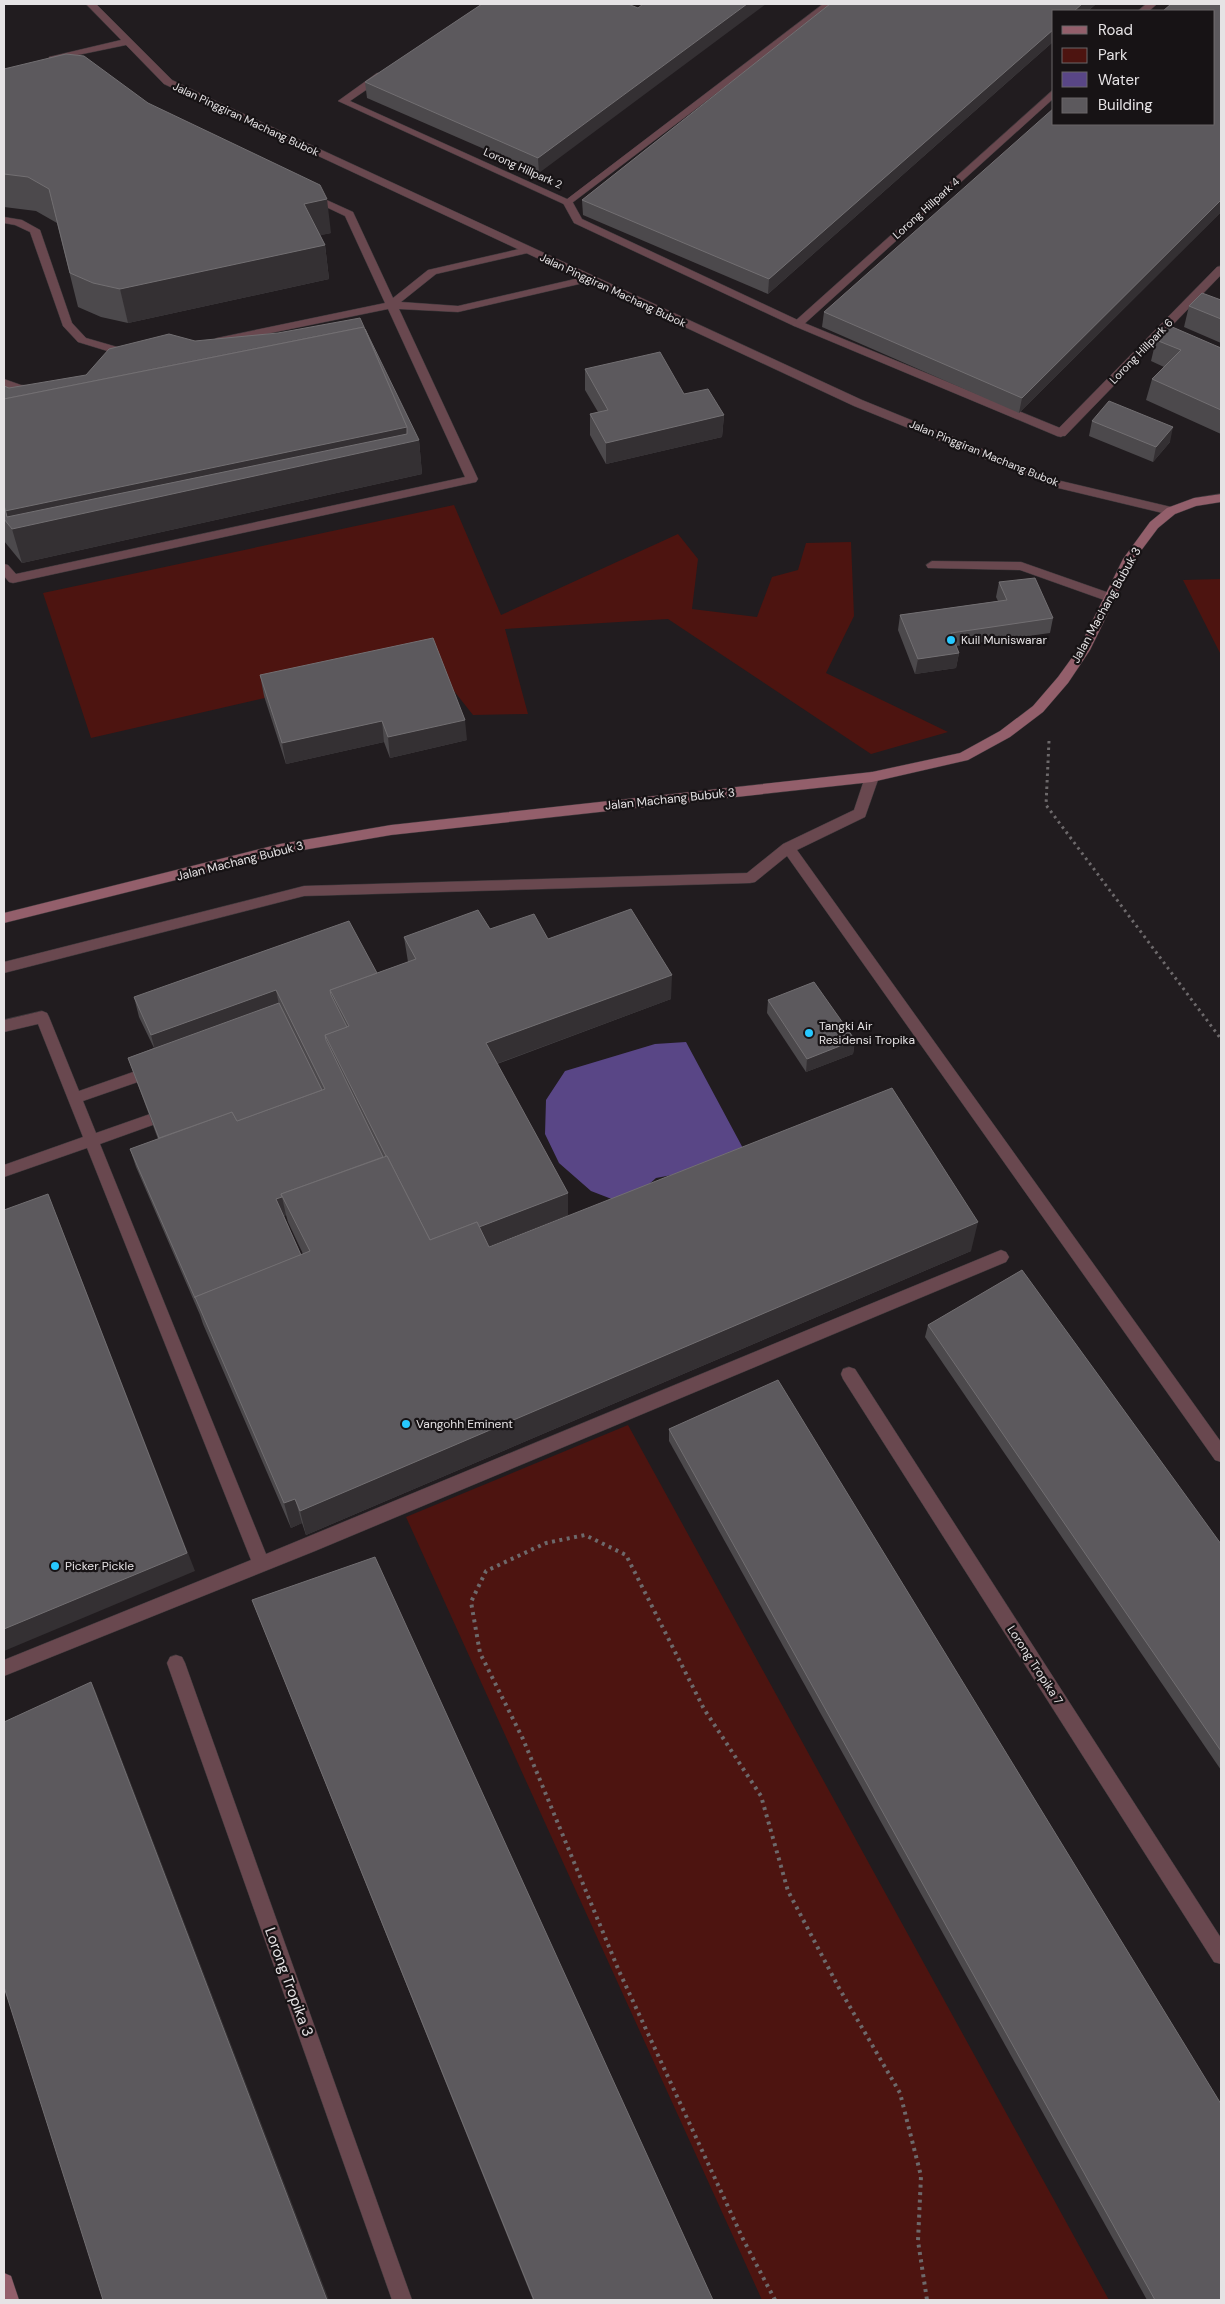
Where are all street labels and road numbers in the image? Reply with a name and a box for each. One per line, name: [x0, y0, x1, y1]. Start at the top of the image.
street label: Jalan Pinggiran Machang Bubok: [171, 79, 322, 159]
street label: Lorong Hillpark 2: [481, 144, 565, 192]
street label: Lorong Hillpark 4: [890, 174, 962, 242]
street label: Jalan Pinggiran Machang Bubok: [538, 250, 689, 330]
street label: Lorong Hillpark 6: [1106, 315, 1176, 387]
street label: Jalan Pinggiran Machang Bubok: [907, 417, 1061, 490]
street label: Jalan Machang Bubuk 3: [1067, 544, 1145, 666]
street label: Jalan Machang Bubuk 3: [604, 784, 736, 814]
street label: Jalan Machang Bubuk 3: [175, 837, 305, 885]
street label: Lorong Tropika 7: [1003, 1622, 1067, 1708]
street label: Lorong Tropika 3: [260, 1925, 318, 2039]

